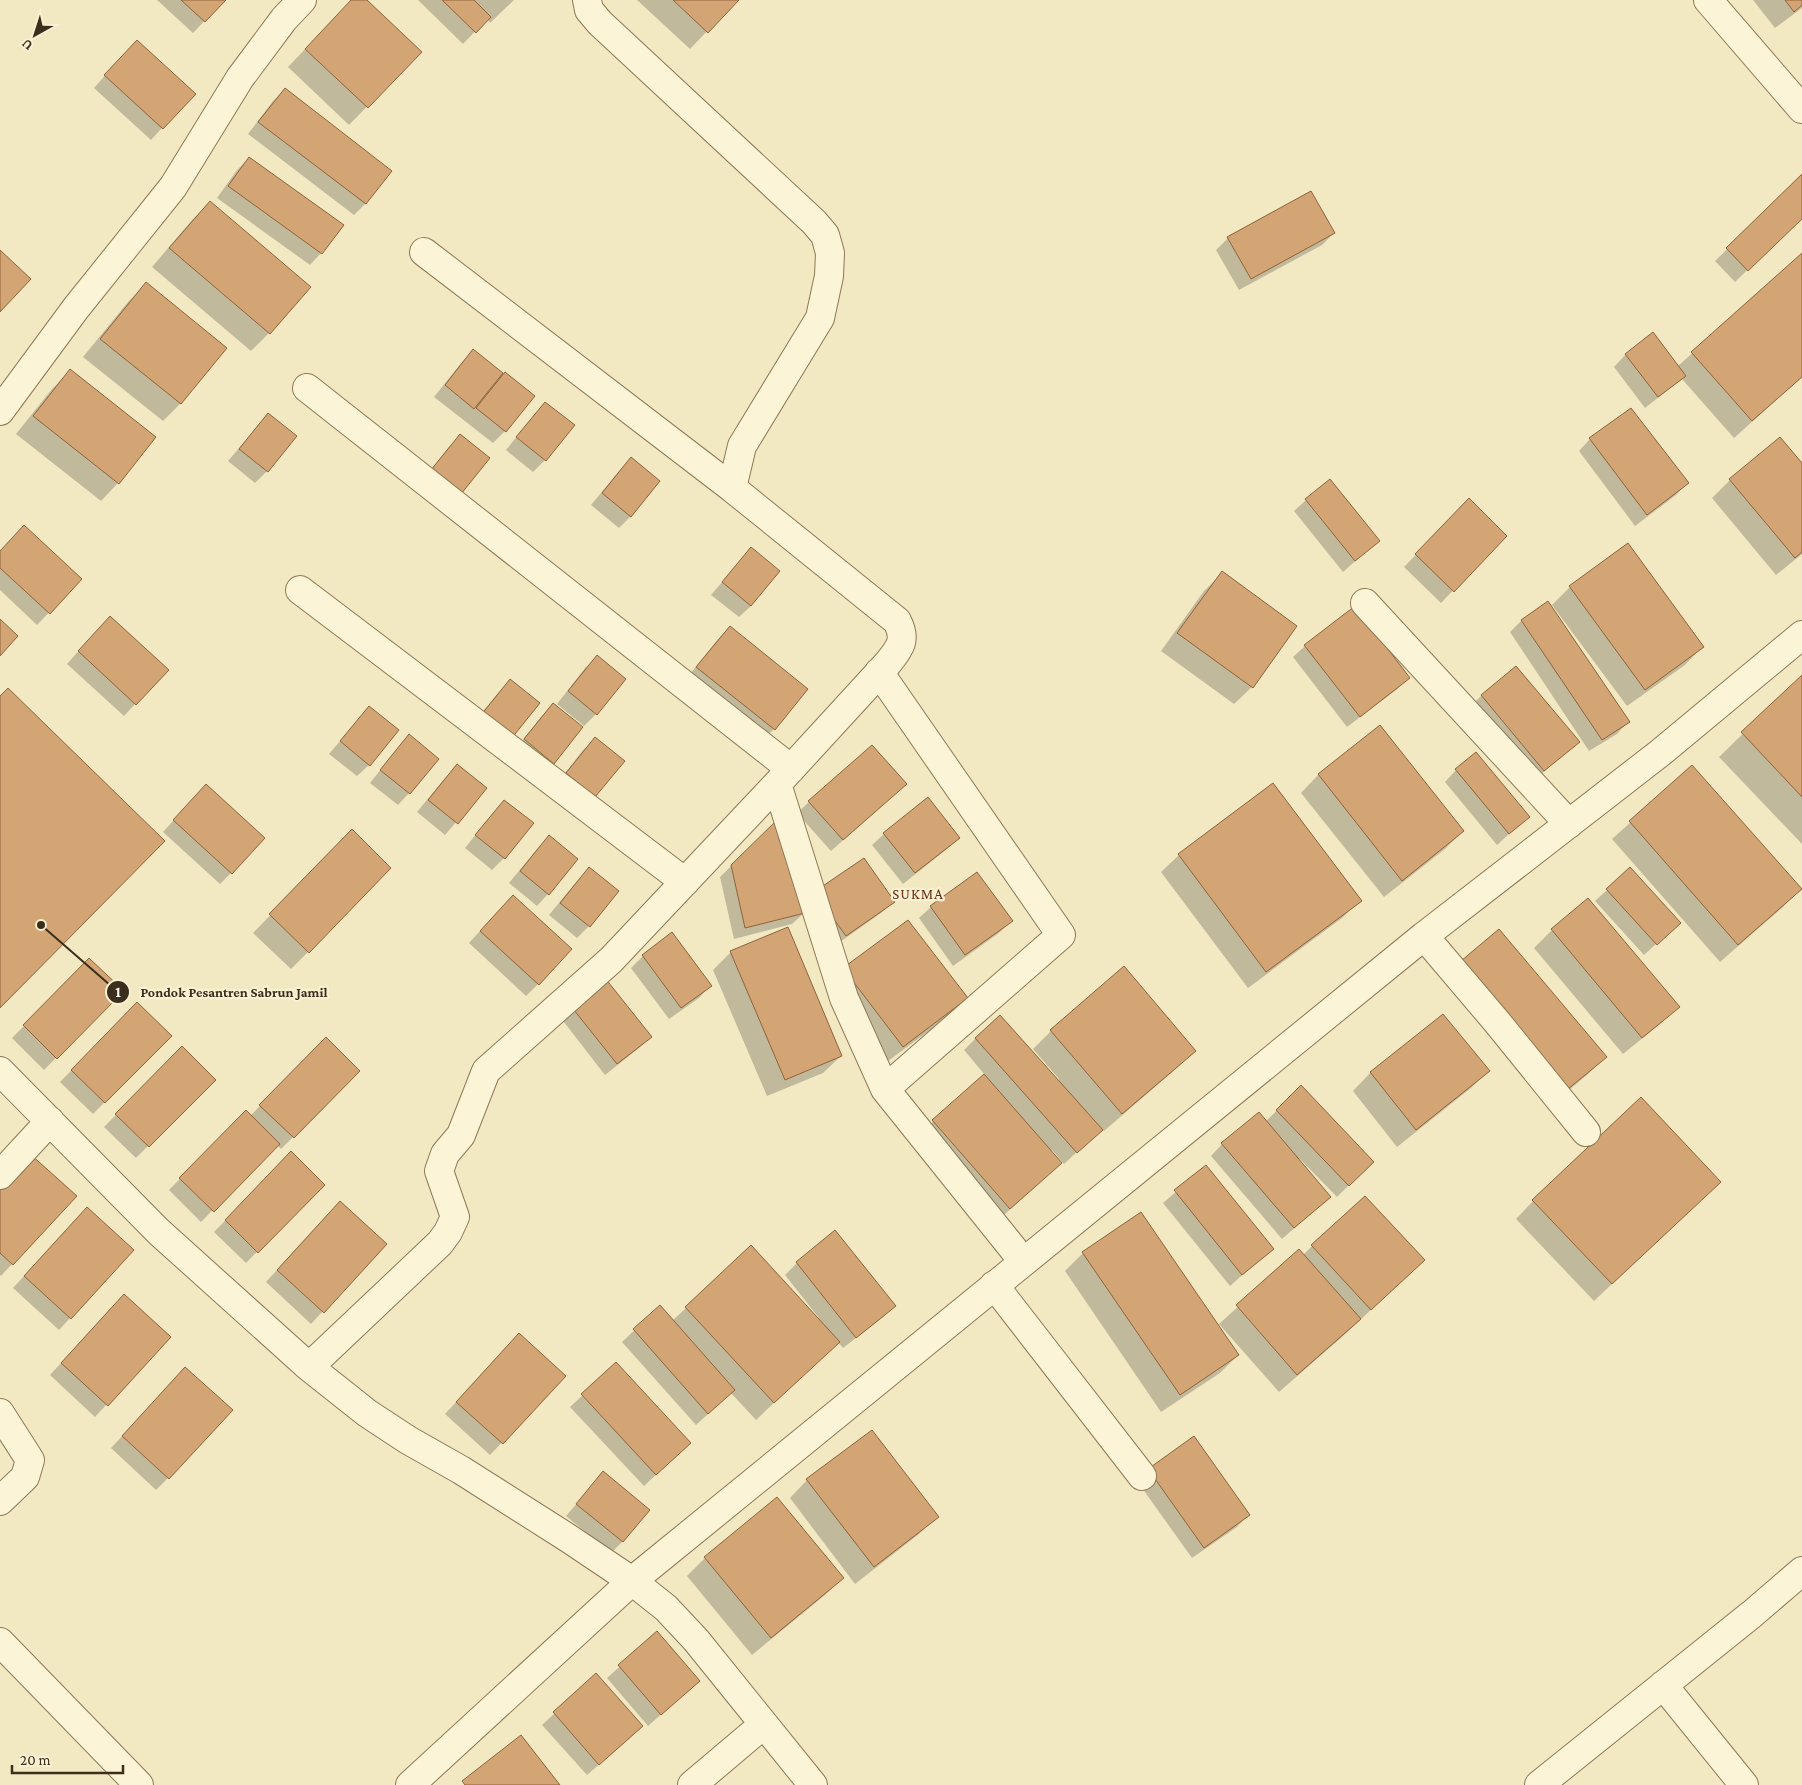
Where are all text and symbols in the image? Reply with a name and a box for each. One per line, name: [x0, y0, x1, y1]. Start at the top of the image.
north arrow: [10, 10, 60, 60]
text: U: [18, 36, 36, 54]
district label: SUKMA: [892, 886, 944, 902]
callout: Pondok Pesantren Sabrun Jamil: [106, 978, 338, 1007]
text: 1: [115, 984, 121, 1000]
text: Pondok Pesantren Sabrun Jamil: [140, 984, 328, 1000]
scale bar: [12, 1742, 124, 1774]
text: 20 m: [20, 1752, 51, 1768]

